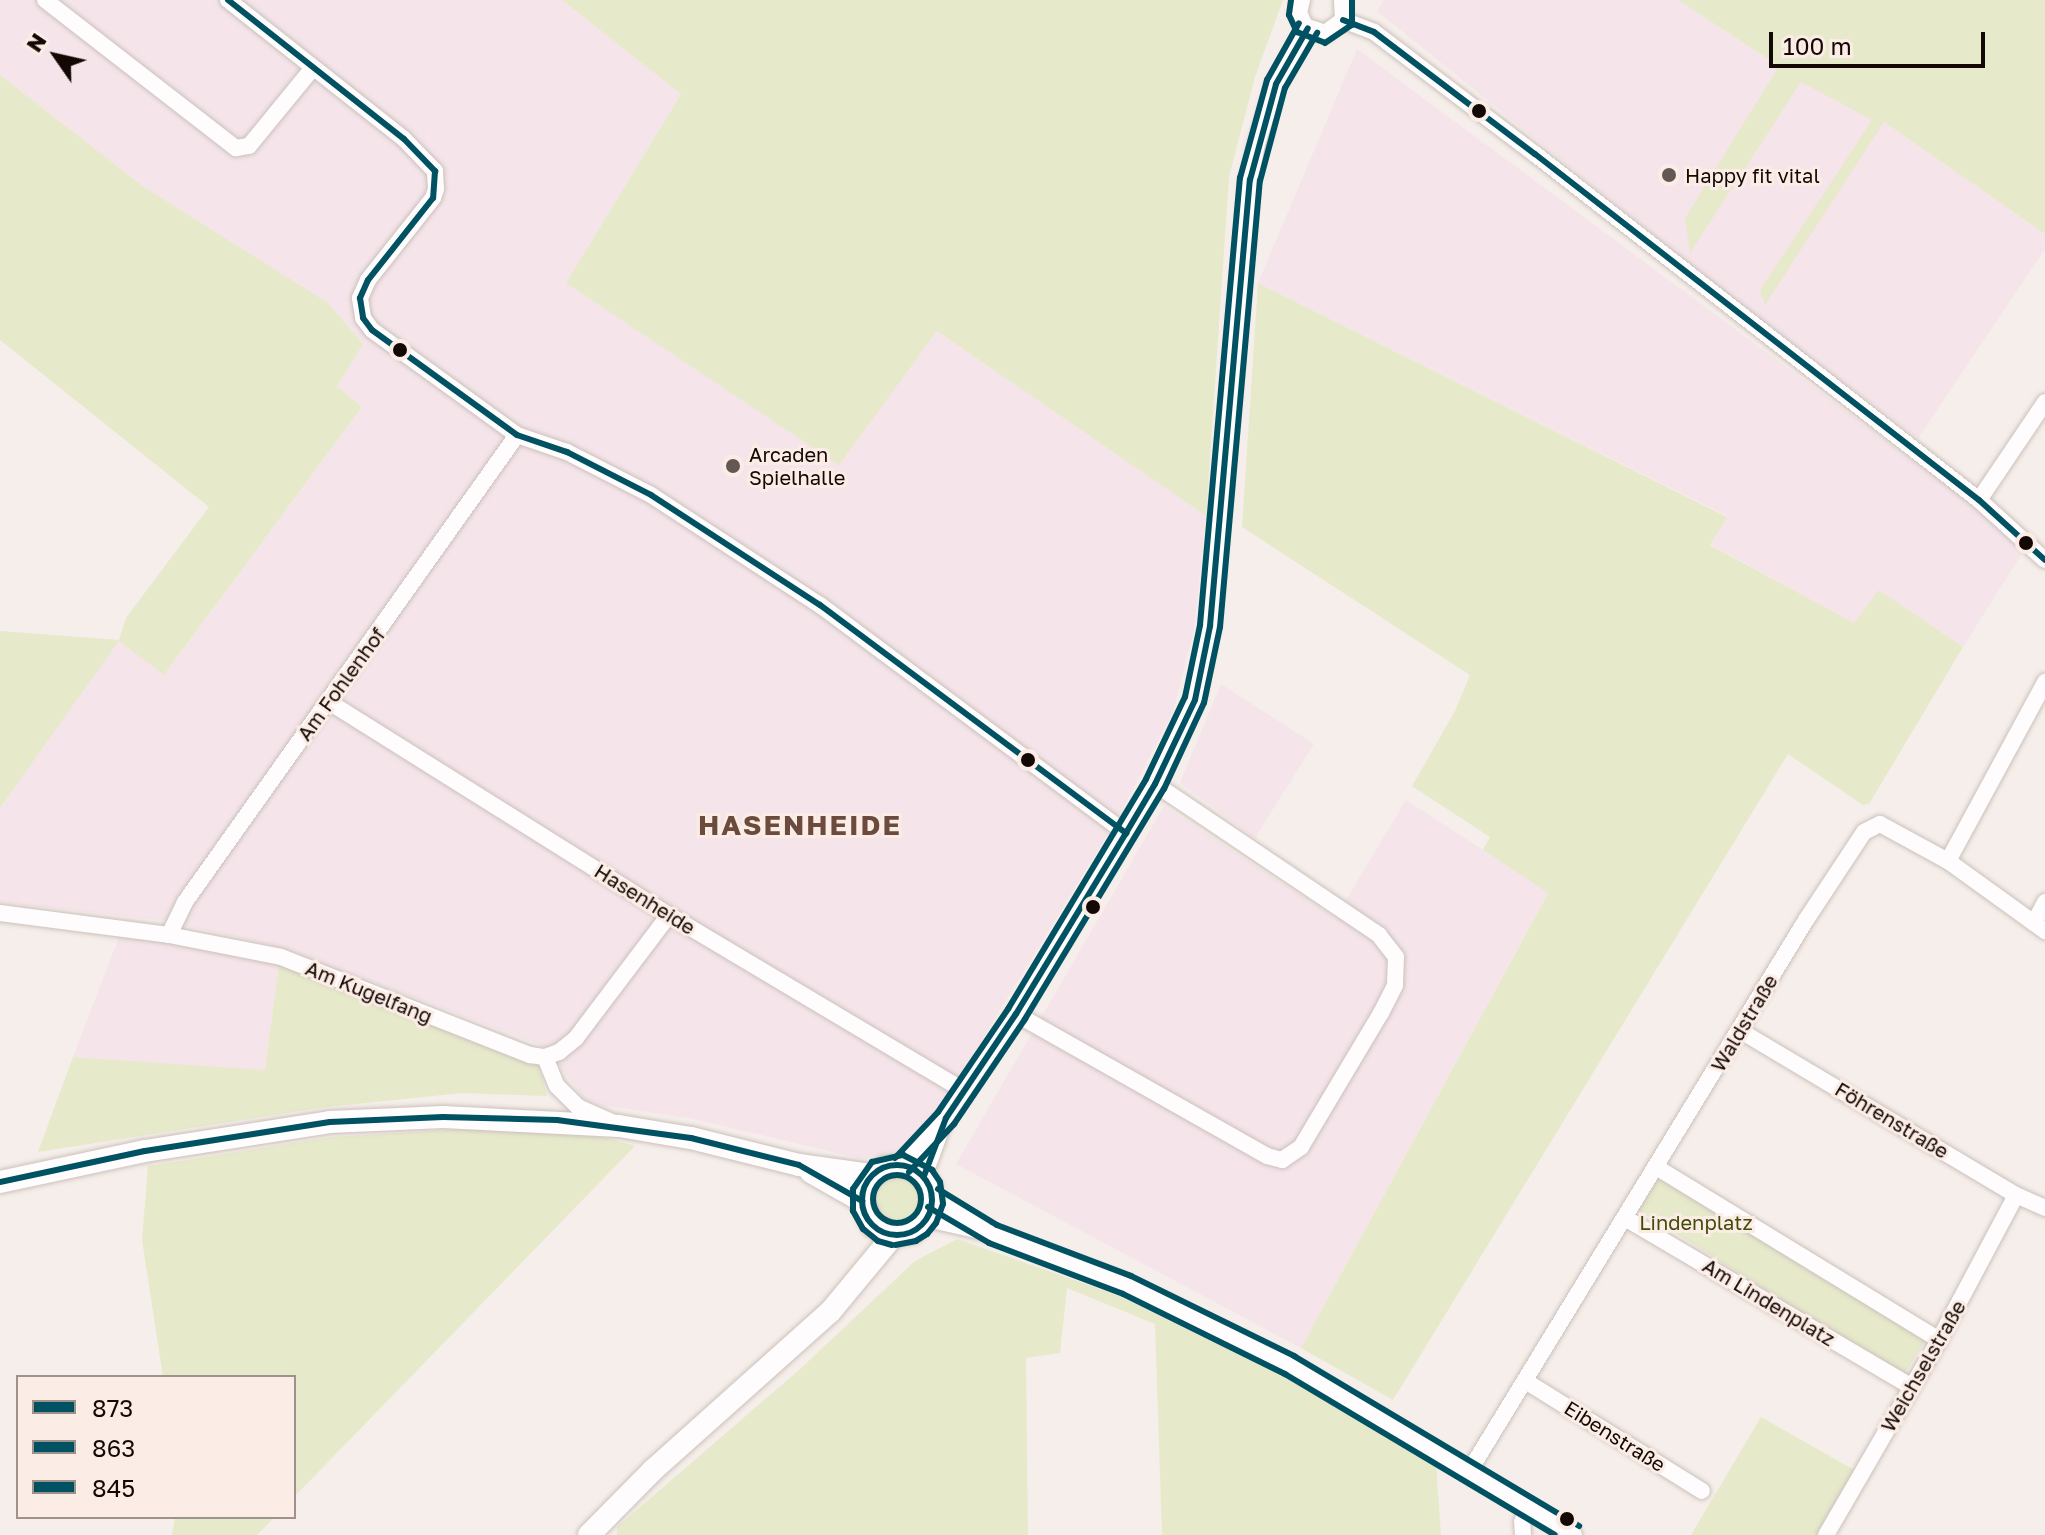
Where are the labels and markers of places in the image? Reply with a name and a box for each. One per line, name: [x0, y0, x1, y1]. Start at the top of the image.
unlabelled marker: [1471, 103, 1487, 119]
place label: Happy fit vital: [1685, 163, 1820, 187]
marker: Happy fit vital: [1660, 166, 1678, 184]
unlabelled marker: [392, 342, 408, 358]
place label: Arcaden Spielhalle: [749, 442, 845, 489]
marker: Arcaden Spielhalle: [724, 457, 742, 475]
unlabelled marker: [2018, 535, 2034, 551]
unlabelled marker: [1020, 752, 1036, 768]
unlabelled marker: [1085, 899, 1101, 915]
unlabelled marker: [1559, 1511, 1575, 1527]

